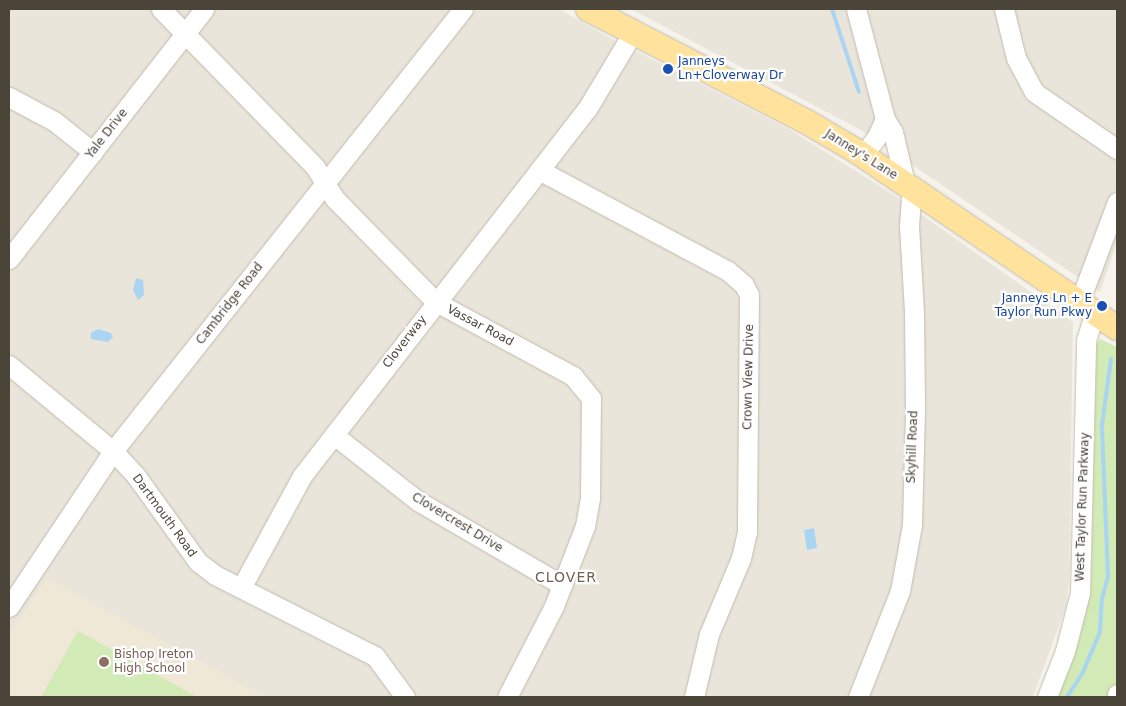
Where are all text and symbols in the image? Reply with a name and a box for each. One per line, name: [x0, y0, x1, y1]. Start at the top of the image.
place label: Janneys Ln+Cloverway Dr: [678, 55, 783, 83]
marker: Janneys Ln+Cloverway Dr: [662, 63, 674, 75]
street label: Yale Drive: [83, 106, 131, 162]
street label: Janney's Lane: [822, 127, 900, 183]
street label: Cambridge Road: [194, 260, 266, 348]
place label: Janneys Ln + E Taylor Run Pkwy: [995, 292, 1092, 320]
marker: Janneys Ln + E Taylor Run Pkwy: [1096, 300, 1108, 312]
street label: Vassar Road: [444, 302, 516, 350]
street label: Cloverway: [380, 313, 430, 371]
street label: Crown View Drive: [741, 324, 757, 430]
street label: Skyhill Road: [905, 410, 921, 484]
street label: West Taylor Run Parkway: [1073, 432, 1093, 582]
street label: Dartmouth Road: [129, 472, 199, 560]
street label: Clovercrest Drive: [409, 490, 505, 556]
district label: CLOVER: [534, 569, 598, 585]
place label: Bishop Ireton High School: [114, 648, 193, 676]
marker: Bishop Ireton High School: [98, 656, 110, 668]

